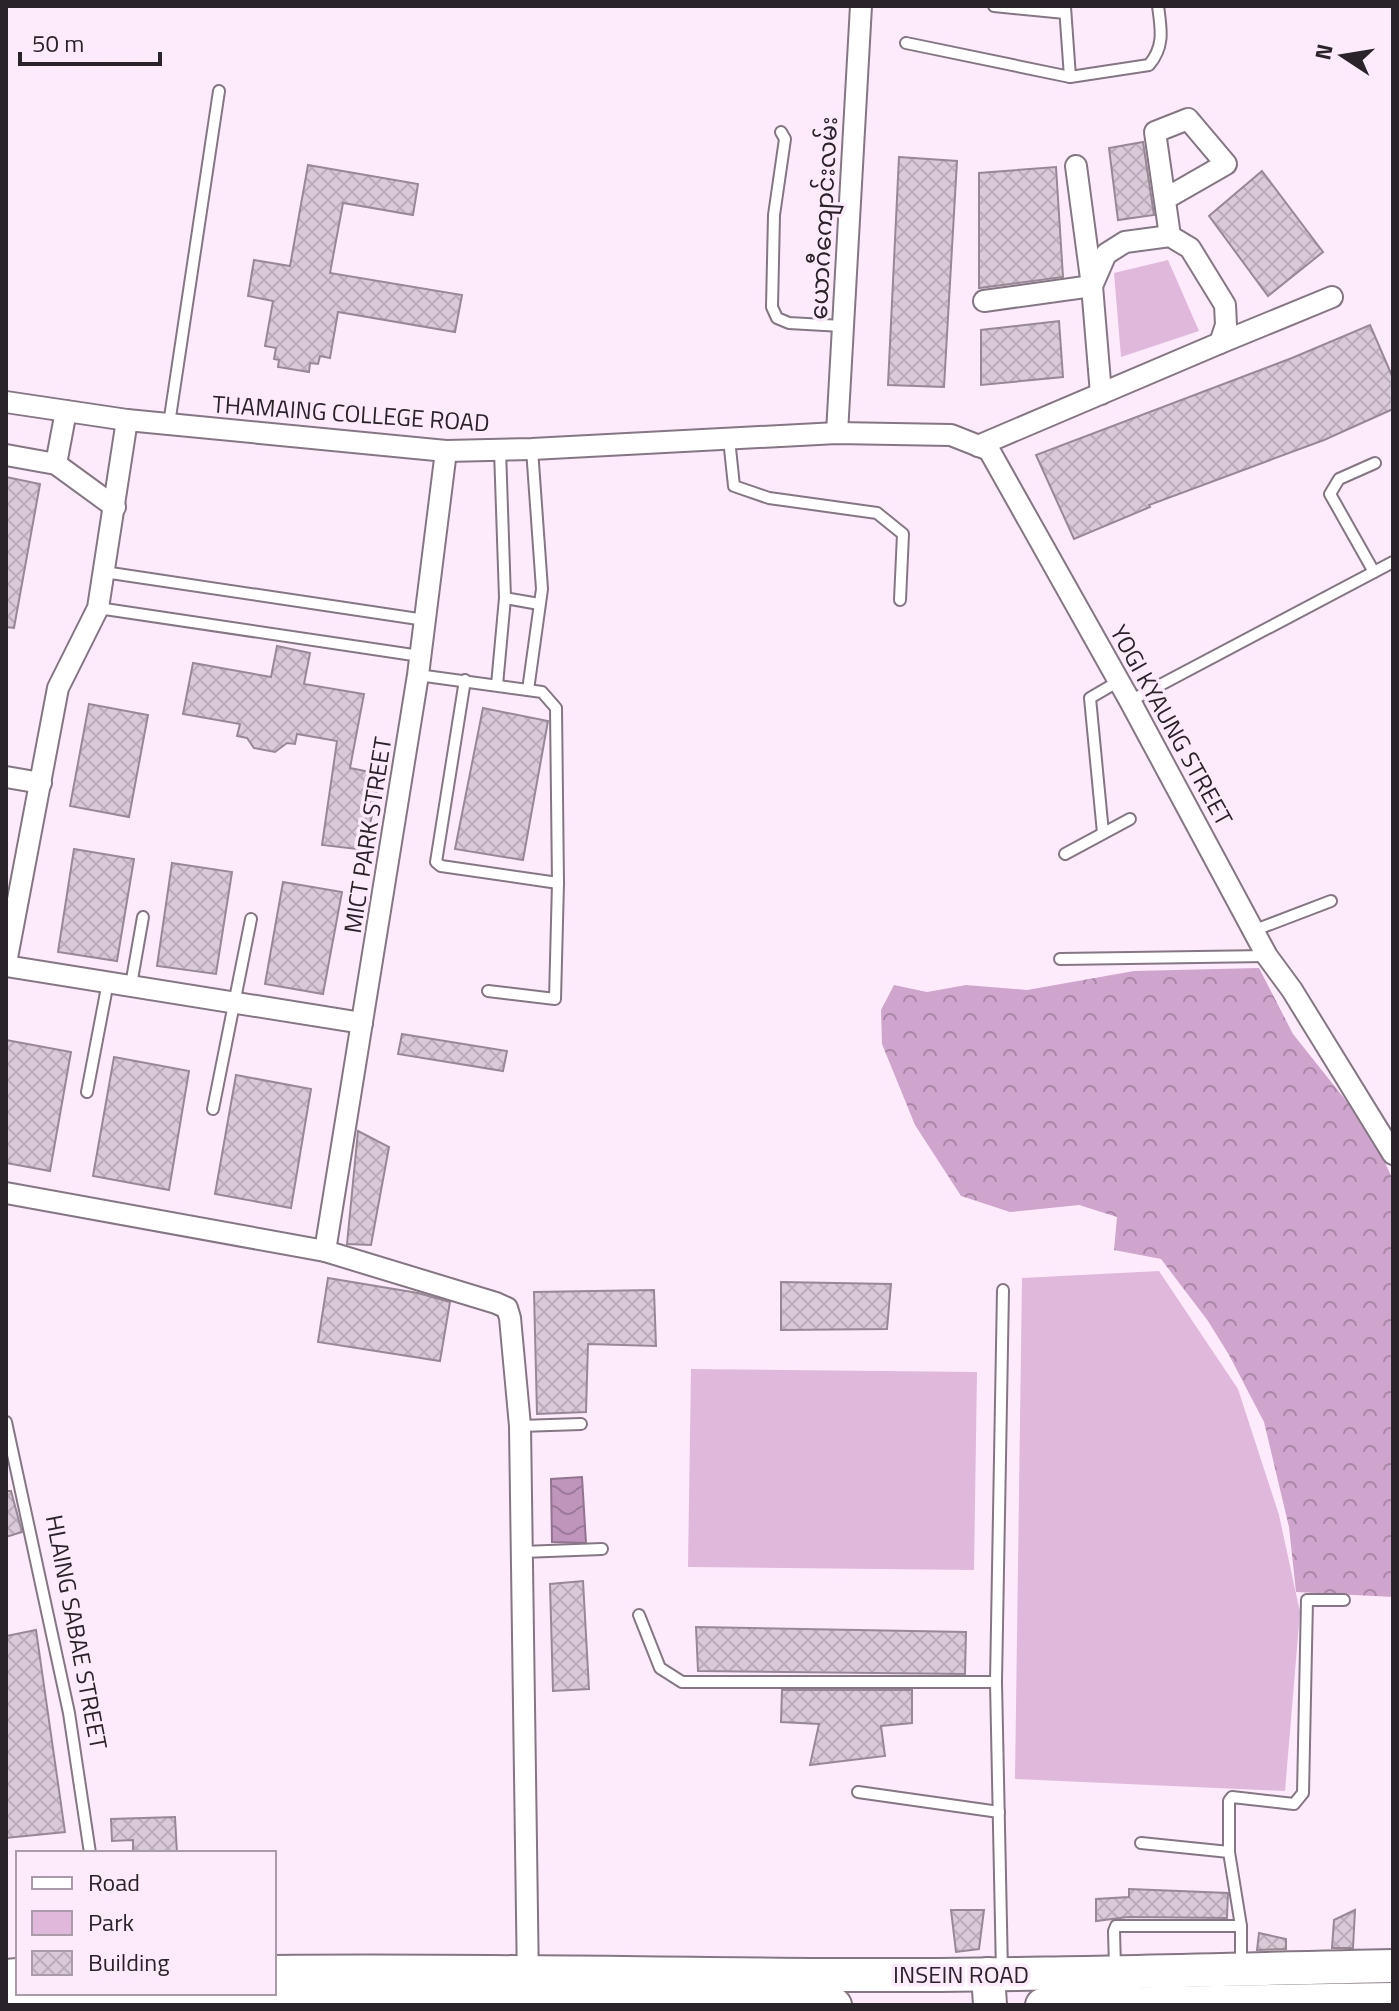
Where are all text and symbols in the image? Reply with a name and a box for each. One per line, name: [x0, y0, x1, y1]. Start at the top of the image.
scale bar: [20, 16, 160, 66]
north arrow: [1303, 16, 1383, 96]
text: 50 m: [32, 25, 84, 61]
text: N: [1305, 41, 1342, 63]
street label: ယောဂီကျောင်းလမ်း: [800, 116, 848, 320]
street label: THAMAING COLLEGE ROAD: [211, 385, 491, 441]
street label: YOGI KYAUNG STREET: [1102, 618, 1242, 832]
street label: MICT PARK STREET: [334, 734, 400, 936]
street label: HLAING SABAE STREET: [37, 1512, 117, 1753]
legend: [16, 1851, 276, 1995]
text: Road: [88, 1864, 140, 1900]
text: Park: [88, 1904, 134, 1940]
text: Building: [88, 1944, 170, 1980]
street label: INSEIN ROAD: [893, 1956, 1029, 1992]

